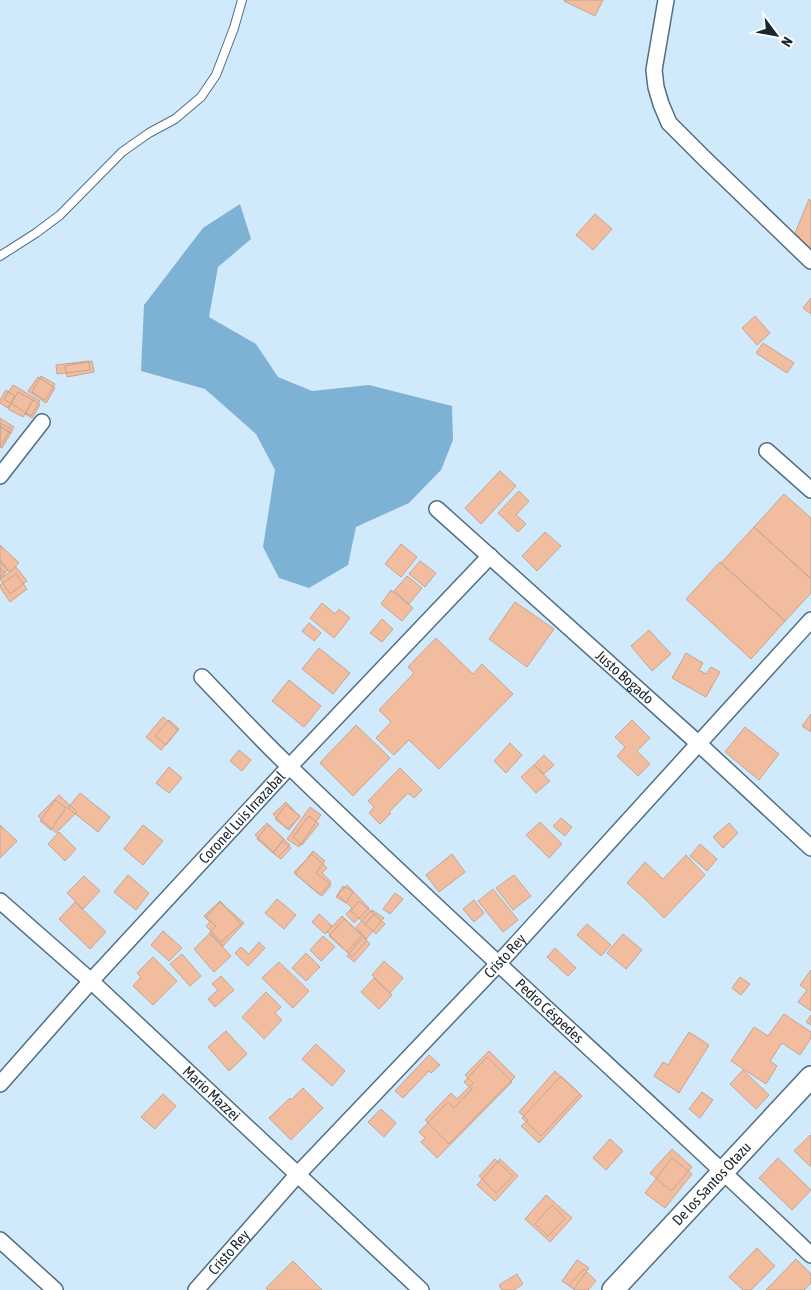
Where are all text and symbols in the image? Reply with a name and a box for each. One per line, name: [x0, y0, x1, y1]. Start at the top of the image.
north arrow: [751, 10, 801, 60]
text: N: [778, 34, 796, 50]
street label: Justo Bogado: [592, 646, 657, 707]
street label: Coronel Luis Irrazabal: [195, 768, 289, 867]
street label: Cristo Rey: [480, 930, 529, 981]
street label: Pedro Céspedes: [512, 975, 587, 1046]
street label: Mario Mazzei: [180, 1062, 244, 1124]
street label: De los Santos Otazu: [669, 1138, 754, 1229]
street label: Cristo Rey: [205, 1226, 253, 1278]

